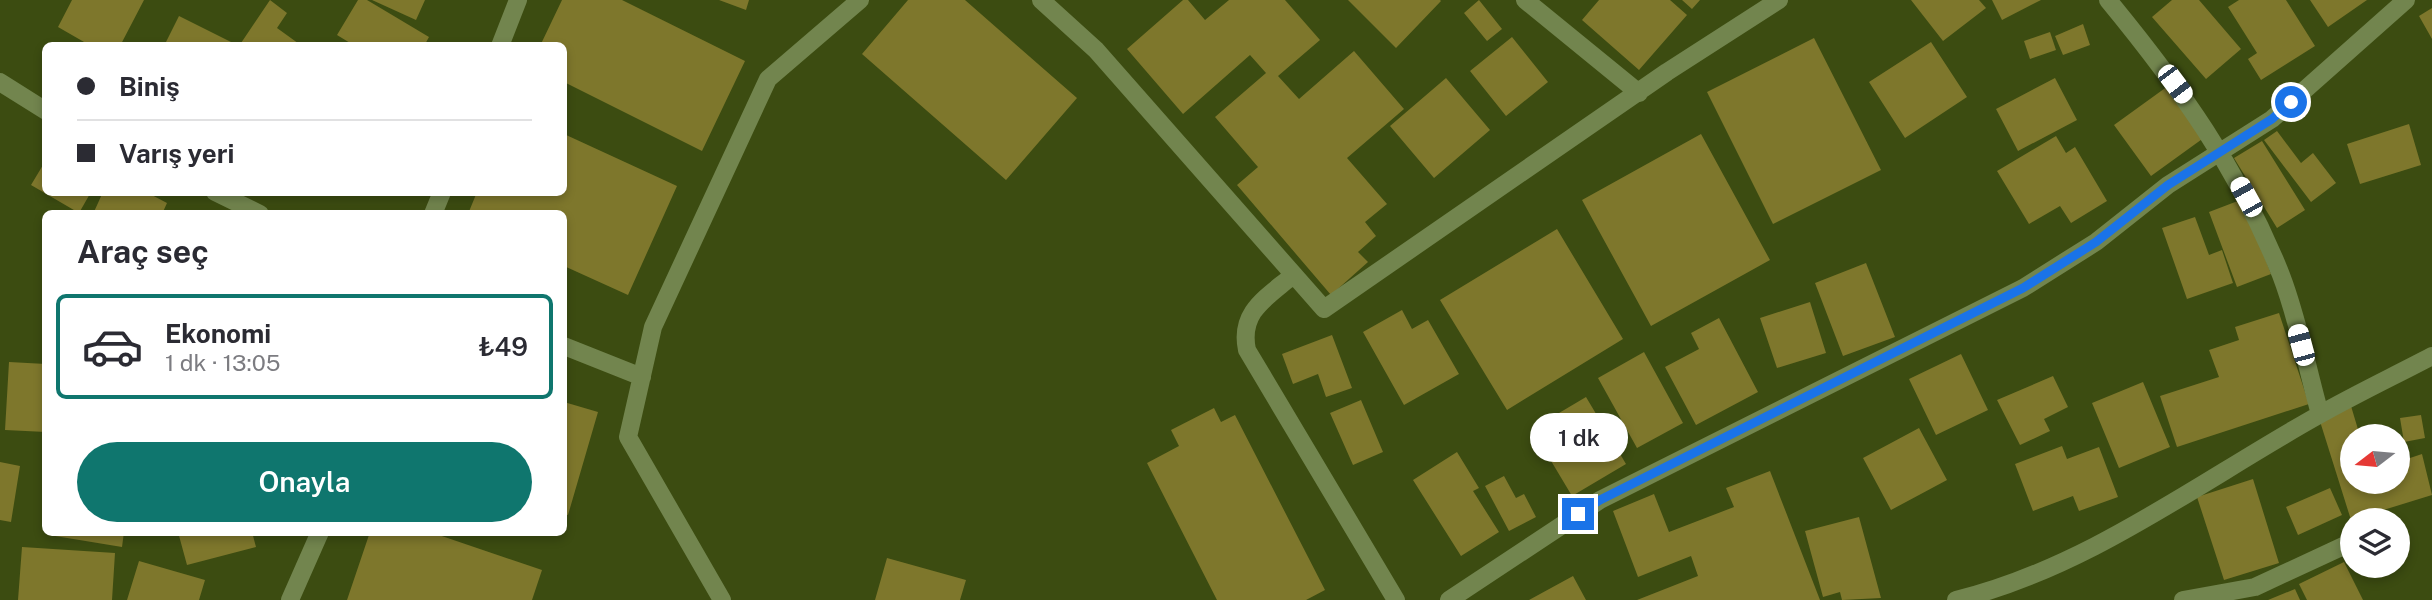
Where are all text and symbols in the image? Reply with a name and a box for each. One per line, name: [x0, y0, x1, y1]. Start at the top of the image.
car: [2154, 61, 2197, 107]
text: Biniş: [119, 71, 180, 102]
route start: [2275, 86, 2307, 118]
text: Varış yeri: [119, 138, 234, 169]
car: [2227, 174, 2266, 220]
text: Araç seç: [77, 233, 209, 270]
icon: car: [81, 315, 144, 378]
text: Ekonomi: [165, 318, 271, 349]
car: [2286, 322, 2317, 368]
text: ₺49: [479, 331, 528, 362]
text: 1 dk · 13:05: [165, 349, 281, 376]
callout: 1 dk: [1529, 412, 1627, 462]
text: 1 dk: [1558, 424, 1600, 451]
north arrow: [2340, 424, 2410, 494]
map controls: [2340, 424, 2410, 578]
button: Onayla: [77, 442, 532, 522]
route end: [1562, 498, 1594, 530]
button: layers: [2340, 508, 2410, 578]

